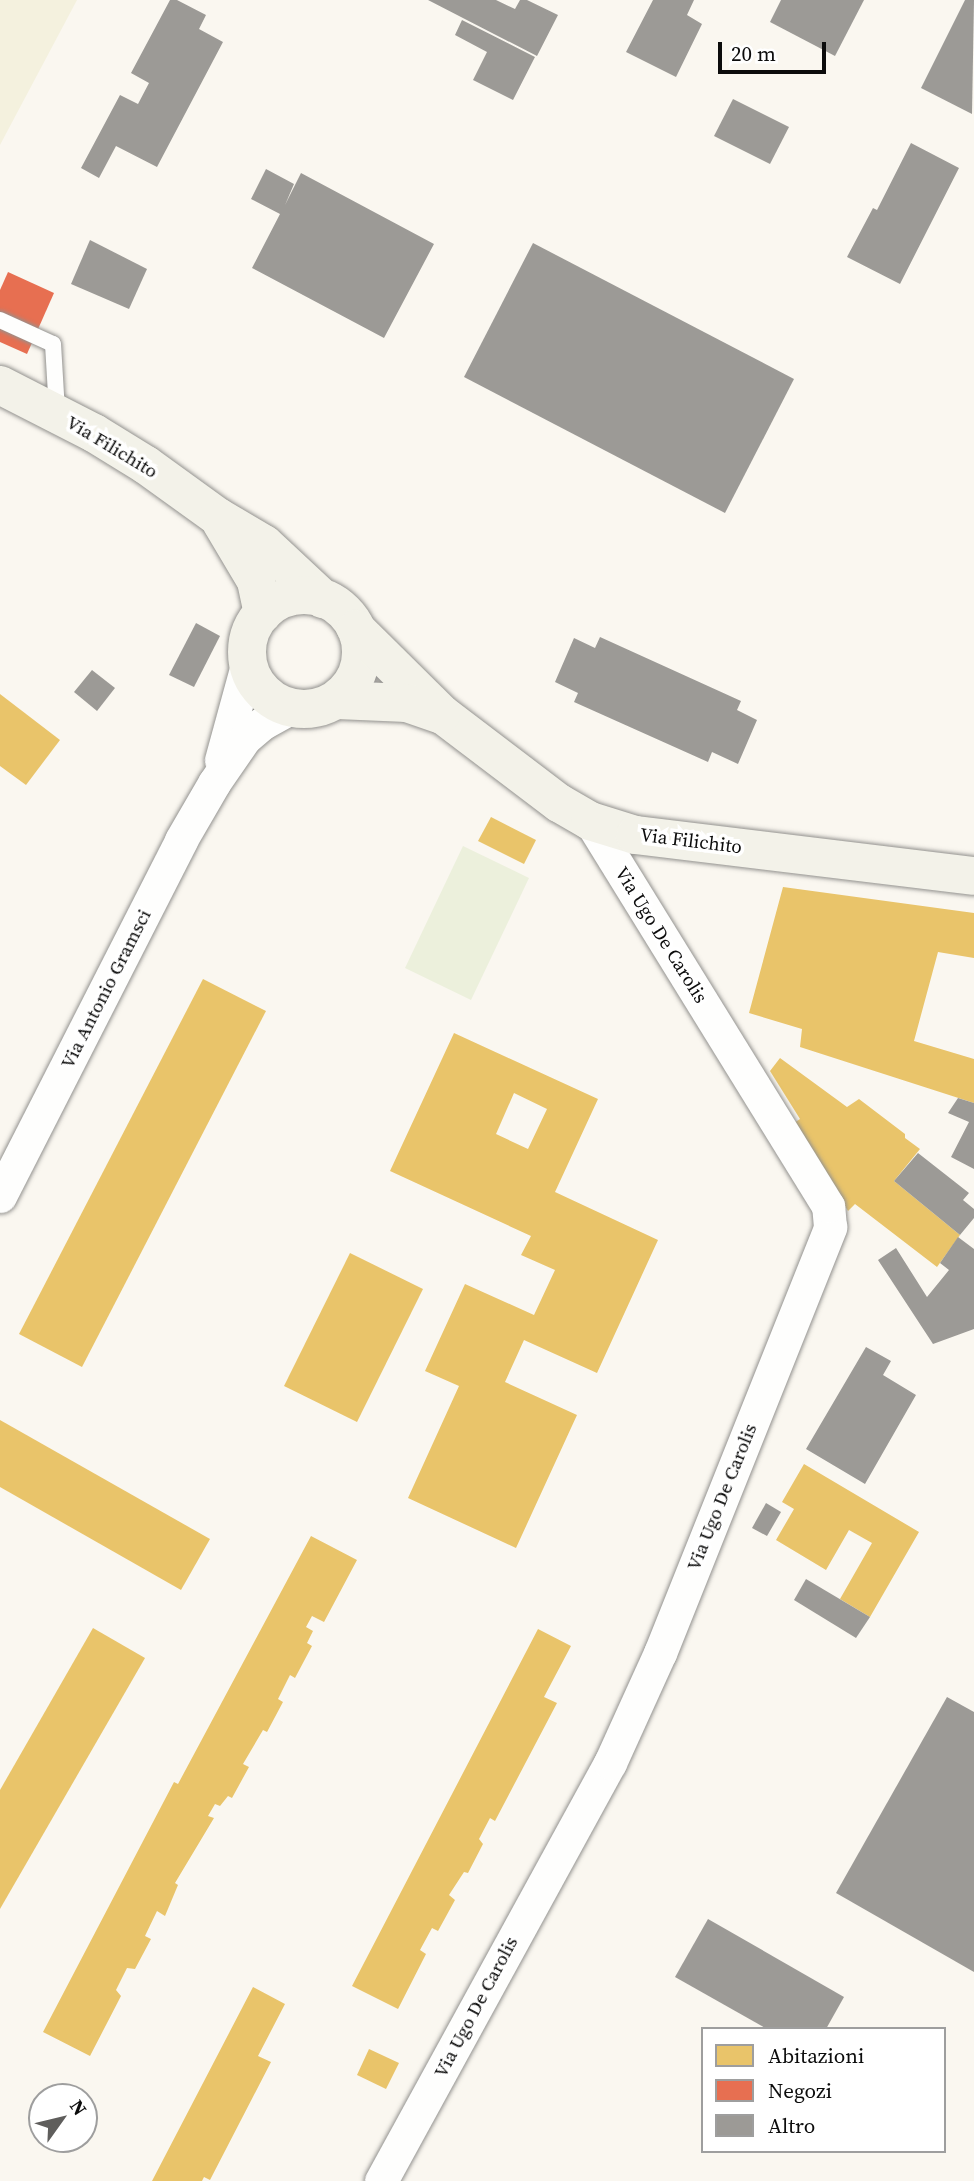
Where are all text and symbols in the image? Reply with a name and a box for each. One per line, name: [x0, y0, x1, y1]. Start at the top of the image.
scale bar: [722, 28, 830, 72]
text: 20 m: [731, 39, 776, 68]
street label: Via Filichito: [62, 411, 162, 483]
street label: Via Filichito: [639, 823, 743, 859]
street label: Via Ugo De Carolis: [610, 863, 712, 1007]
street label: Via Antonio Gramsci: [56, 906, 156, 1072]
street label: Via Ugo De Carolis: [682, 1420, 762, 1574]
street label: Via Ugo De Carolis: [429, 1933, 523, 2081]
legend: [701, 2027, 946, 2153]
text: Abitazioni: [768, 2041, 864, 2070]
text: Negozi: [768, 2076, 832, 2105]
north arrow: [28, 2083, 98, 2153]
text: N: [64, 2094, 93, 2120]
text: Altro: [768, 2111, 815, 2140]

